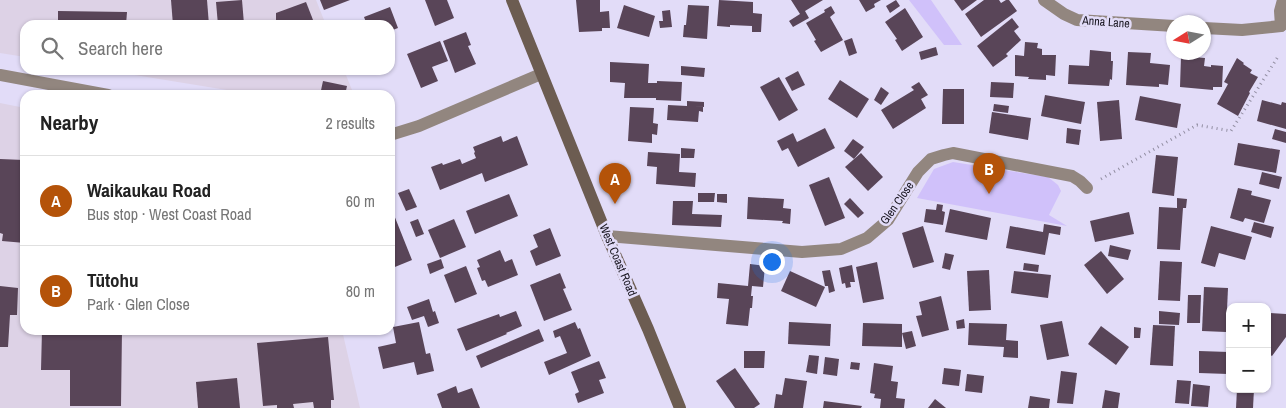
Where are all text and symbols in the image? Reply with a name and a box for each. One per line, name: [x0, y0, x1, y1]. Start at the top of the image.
street label: Anna Lane: [1081, 12, 1130, 32]
north arrow: [1166, 15, 1211, 60]
search box: [20, 20, 395, 75]
icon: search: [38, 34, 66, 62]
text: Search here: [78, 35, 163, 61]
text: Nearby: [40, 108, 98, 137]
text: 2 results: [325, 112, 375, 134]
pin: B: [973, 153, 1005, 194]
pin: A: [599, 163, 631, 204]
text: Waikaukau Road: [87, 177, 211, 203]
street label: Glen Close: [876, 178, 918, 228]
text: A: [51, 190, 61, 212]
text: 60 m: [346, 190, 375, 212]
text: Bus stop · West Coast Road: [87, 203, 252, 225]
street label: West Coast Road: [596, 221, 640, 299]
your location: [759, 249, 785, 275]
text: Tūtohu: [87, 267, 139, 293]
text: B: [51, 280, 61, 302]
text: 80 m: [346, 280, 375, 302]
text: Park · Glen Close: [87, 293, 190, 315]
map controls: [1226, 303, 1271, 393]
button: +: [1226, 303, 1271, 348]
button: −: [1226, 348, 1271, 393]

